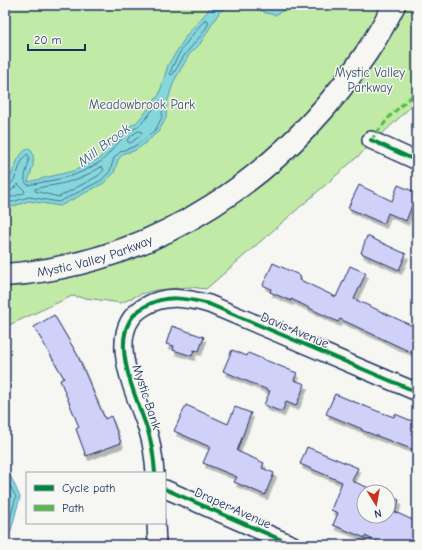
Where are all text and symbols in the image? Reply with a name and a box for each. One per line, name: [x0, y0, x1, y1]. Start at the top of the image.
scale bar: [28, 26, 85, 52]
text: 20 m: [34, 33, 62, 47]
park label: Mystic Valley Parkway: [335, 65, 405, 95]
park label: Meadowbrook Park: [89, 97, 196, 112]
water label: Mill Brook: [74, 120, 134, 171]
street label: Mystic Valley Parkway: [36, 231, 155, 279]
street label: Davis Avenue: [259, 309, 332, 351]
street label: Mystic Bank: [129, 363, 165, 432]
legend: [26, 472, 166, 524]
text: Cycle path: [62, 481, 115, 495]
street label: Draper Avenue: [192, 484, 274, 532]
north arrow: [356, 484, 396, 524]
text: Path: [62, 501, 84, 515]
text: N: [373, 506, 383, 520]

